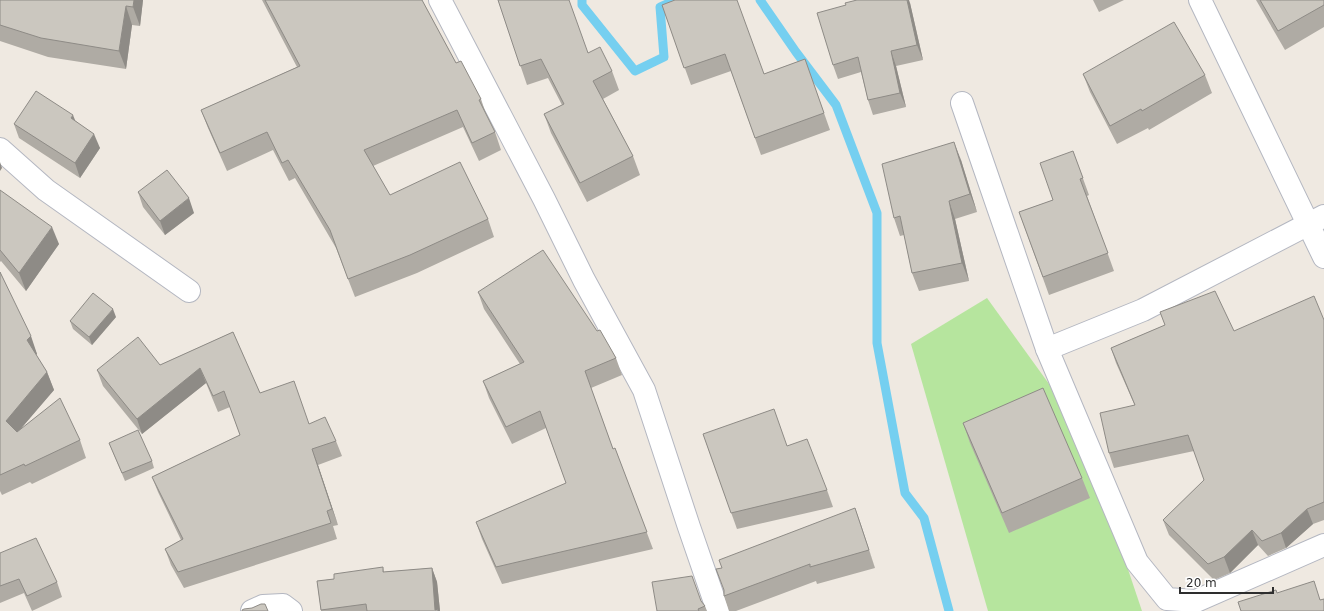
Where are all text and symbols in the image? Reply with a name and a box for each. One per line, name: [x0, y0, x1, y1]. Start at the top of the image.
scale bar: [1180, 569, 1273, 595]
text: 20 m: [1186, 576, 1217, 590]

